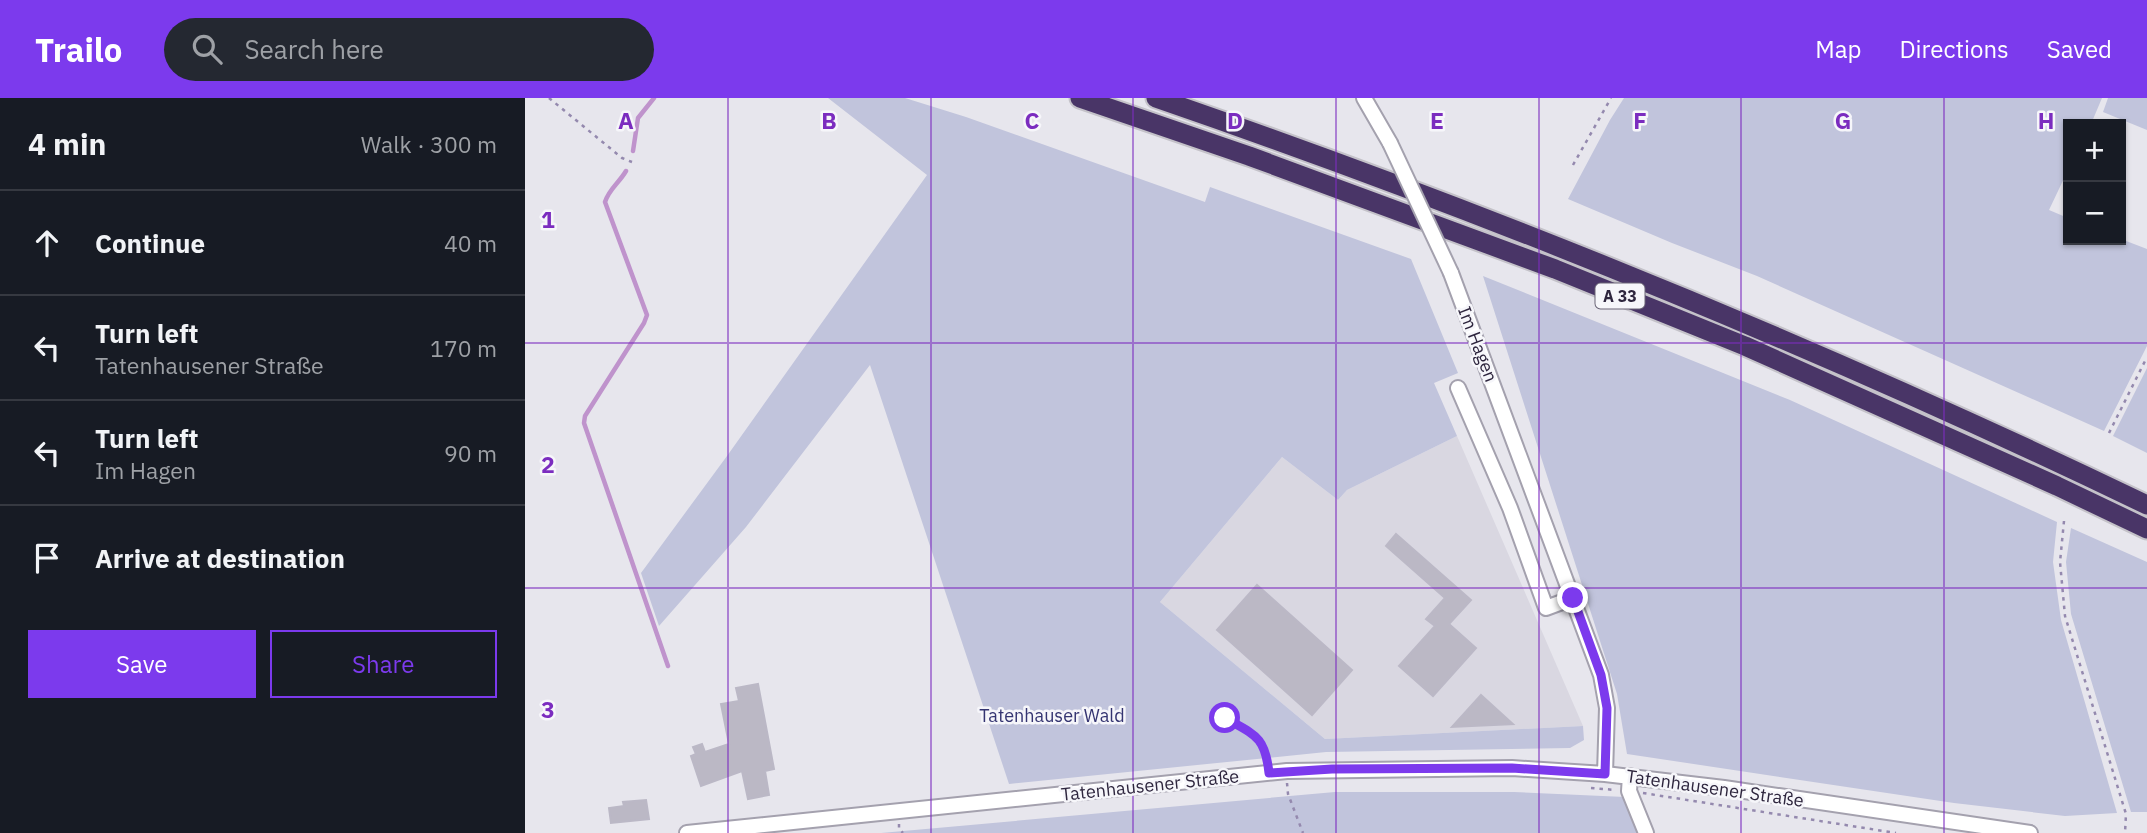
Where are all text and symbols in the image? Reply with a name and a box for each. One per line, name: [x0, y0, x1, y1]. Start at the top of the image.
search box: [164, 18, 654, 81]
text: Trailo: [35, 28, 122, 71]
icon: search: [188, 30, 226, 68]
text: Search here: [244, 32, 384, 66]
text: Map: [1815, 33, 1861, 65]
text: Directions: [1899, 33, 2009, 65]
text: Saved: [2047, 33, 2112, 65]
text: A: [618, 105, 634, 135]
text: B: [821, 105, 837, 135]
text: C: [1025, 105, 1040, 135]
text: D: [1227, 105, 1243, 135]
text: E: [1430, 105, 1444, 135]
text: F: [1633, 105, 1647, 135]
text: G: [1835, 105, 1851, 135]
text: H: [2038, 105, 2054, 135]
map controls: [2063, 119, 2126, 245]
button: +: [2063, 119, 2126, 182]
text: 4 min: [28, 124, 106, 163]
text: Walk · 300 m: [361, 129, 497, 159]
button: −: [2063, 182, 2126, 245]
text: 1: [541, 204, 555, 234]
icon: ahead: [28, 224, 66, 262]
text: Continue: [95, 226, 205, 260]
text: 40 m: [444, 228, 497, 258]
road number: A 33: [1595, 284, 1645, 308]
street label: Im Hagen: [1453, 303, 1503, 385]
text: Turn left: [95, 316, 198, 350]
icon: left: [28, 329, 66, 367]
text: 170 m: [430, 333, 497, 363]
text: Tatenhausener Straße: [95, 350, 324, 380]
text: Turn left: [95, 421, 198, 455]
icon: left: [28, 434, 66, 472]
text: 90 m: [444, 438, 497, 468]
text: 2: [541, 449, 555, 479]
text: Im Hagen: [95, 455, 196, 485]
icon: arrive: [28, 539, 66, 577]
text: Arrive at destination: [95, 541, 345, 575]
route end: [1557, 582, 1588, 613]
button: Save: [28, 630, 256, 698]
button: Share: [270, 630, 497, 698]
text: 3: [541, 694, 555, 724]
route start: [1209, 702, 1240, 733]
park label: Tatenhauser Wald: [979, 704, 1125, 727]
street label: Tatenhausener Straße: [1060, 764, 1240, 806]
street label: Tatenhausener Straße: [1625, 764, 1805, 812]

